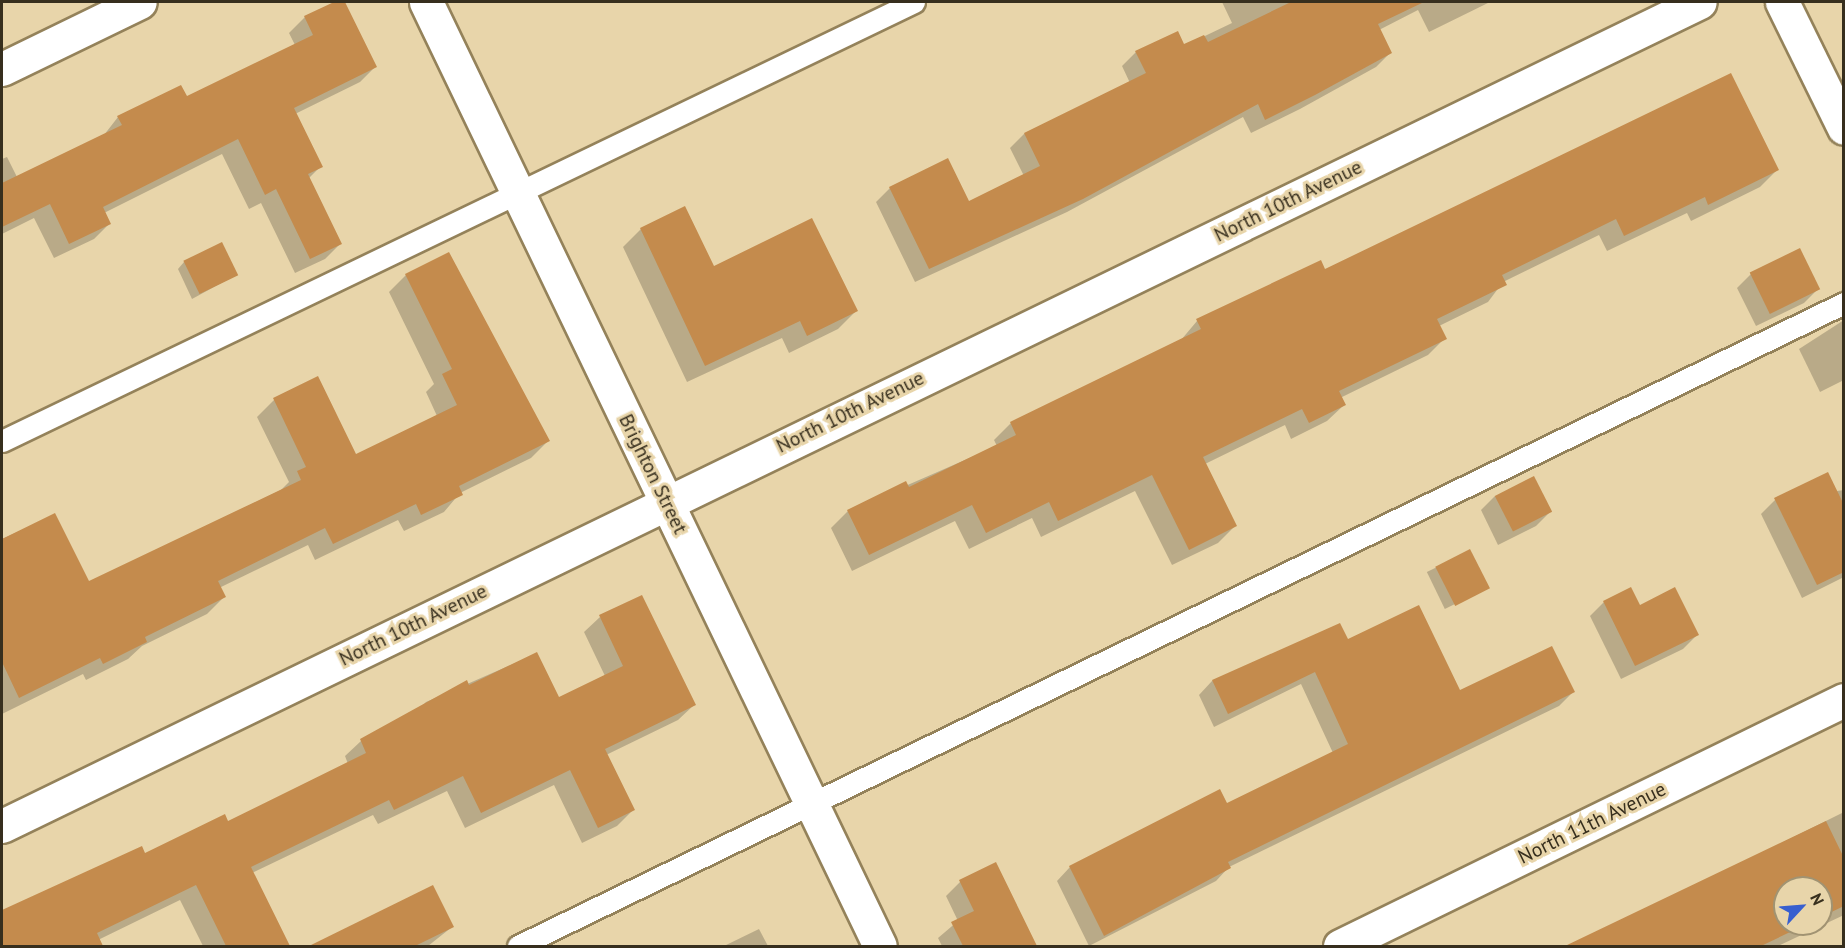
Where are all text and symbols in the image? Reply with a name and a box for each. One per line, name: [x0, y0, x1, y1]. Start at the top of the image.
street label: North 10th Avenue: [1210, 155, 1366, 247]
street label: North 10th Avenue: [772, 366, 928, 458]
street label: Brighton Street: [614, 410, 692, 538]
street label: North 10th Avenue: [335, 579, 491, 671]
street label: North 11th Avenue: [1514, 777, 1670, 869]
north arrow: [1773, 876, 1833, 936]
text: N: [1806, 890, 1829, 908]

